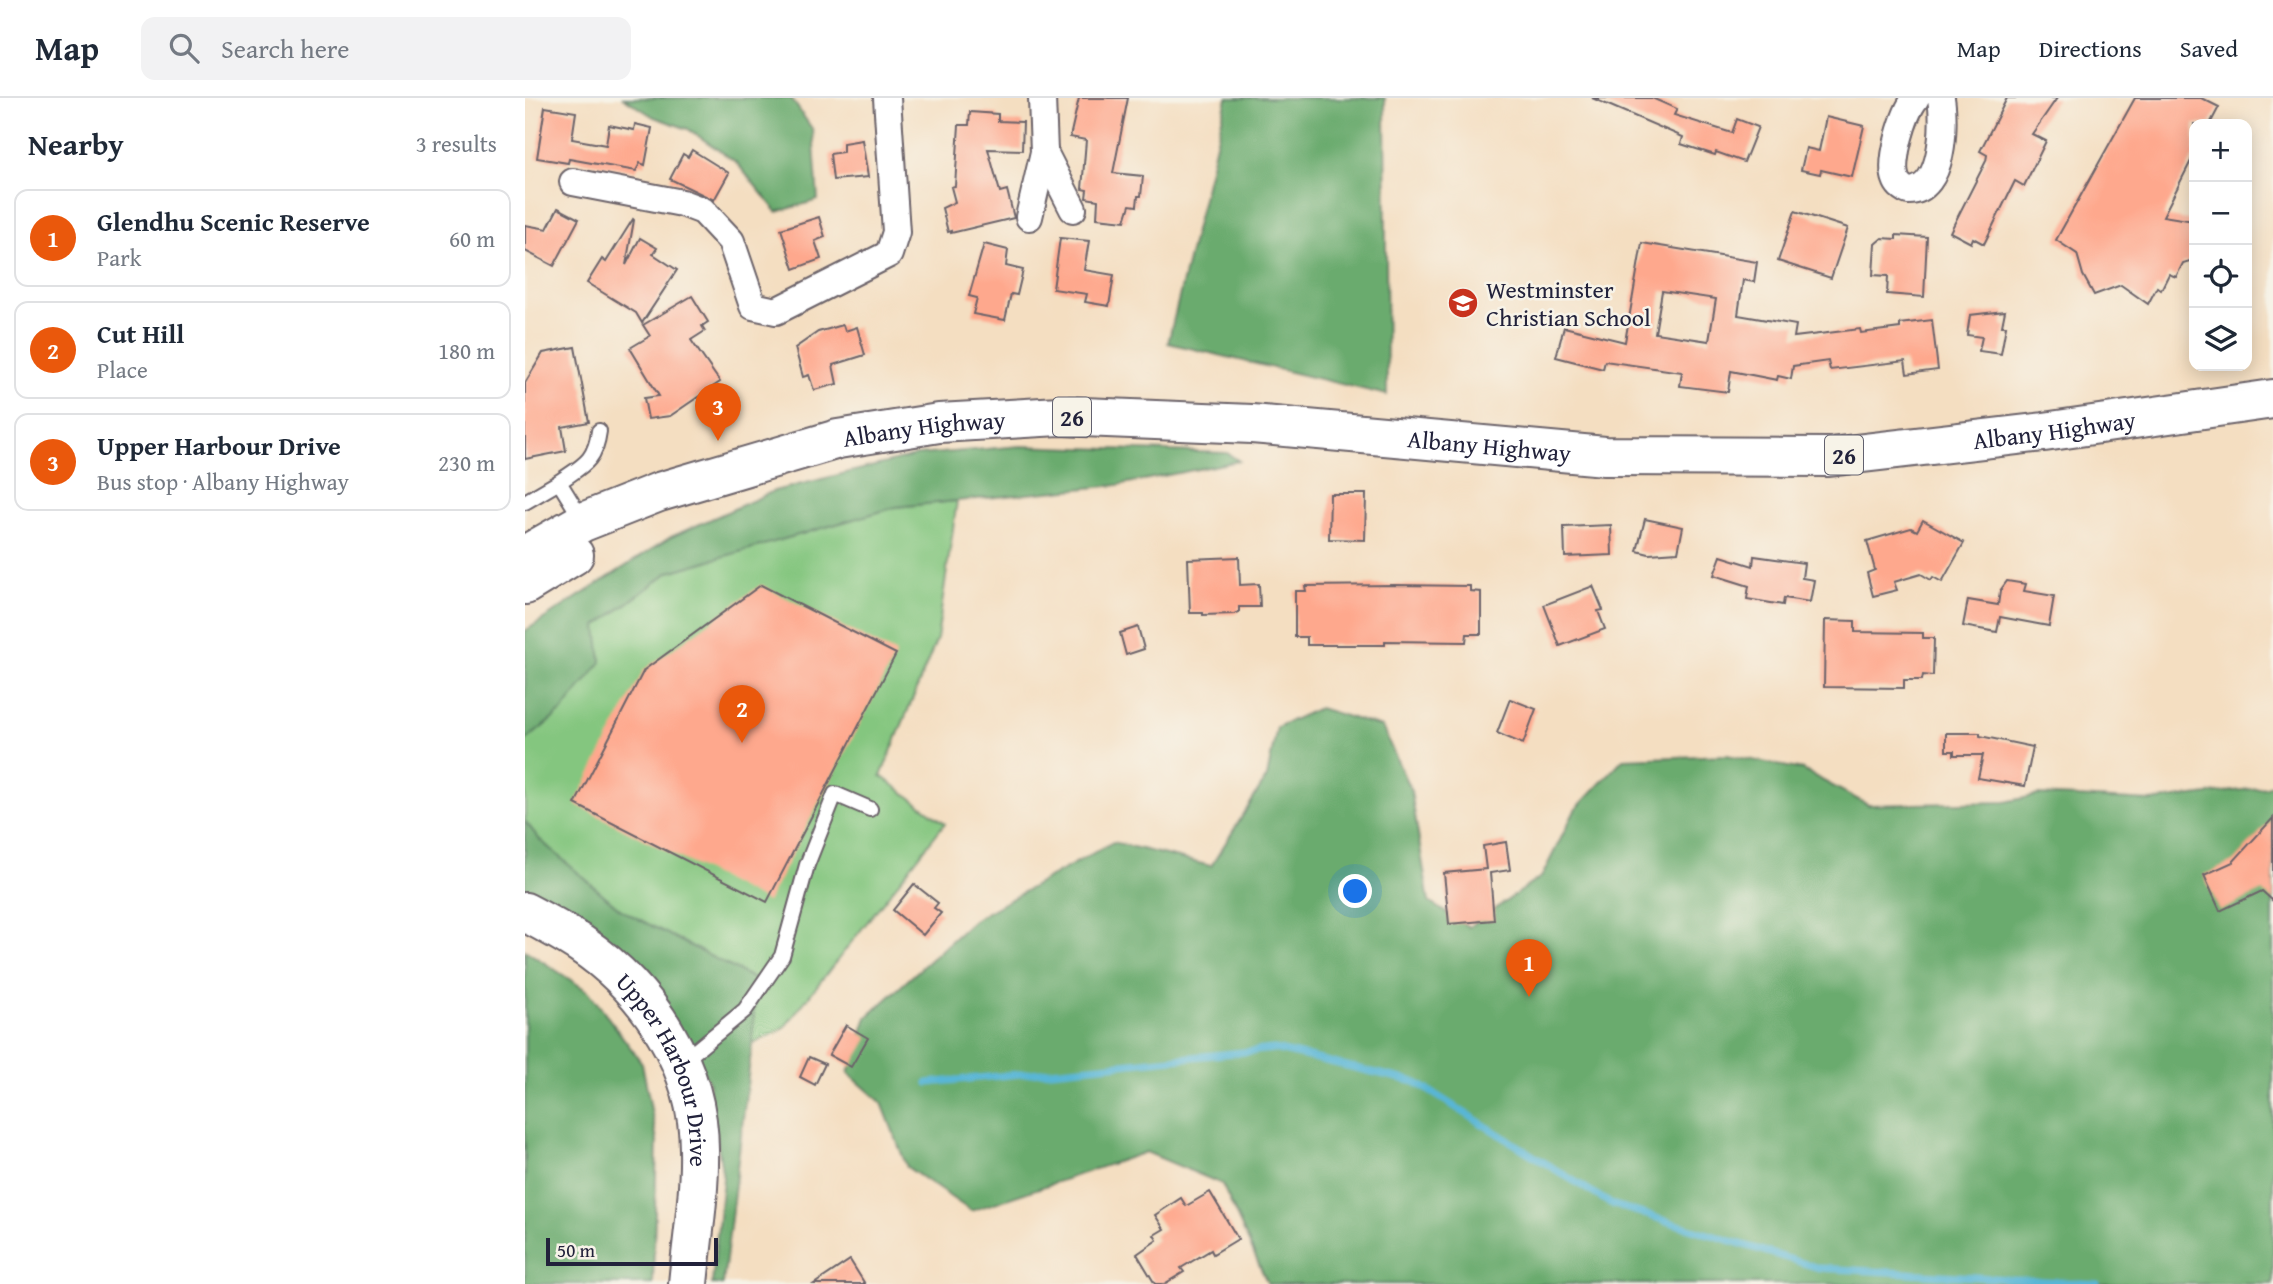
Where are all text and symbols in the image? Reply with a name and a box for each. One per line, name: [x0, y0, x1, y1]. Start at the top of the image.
search box: [141, 17, 631, 80]
text: Map: [35, 24, 99, 72]
icon: search: [165, 29, 203, 67]
text: Search here: [221, 29, 349, 68]
text: Map: [1957, 31, 2001, 66]
text: Directions: [2039, 31, 2142, 66]
text: Saved: [2180, 31, 2238, 66]
map controls: [2189, 119, 2252, 371]
button: +: [2189, 119, 2252, 182]
text: Nearby: [28, 122, 124, 166]
text: 3 results: [416, 127, 497, 160]
button: −: [2189, 182, 2252, 245]
text: Glendhu Scenic Reserve: [97, 202, 370, 241]
text: 1: [47, 222, 59, 255]
text: 60 m: [449, 222, 495, 255]
text: Park: [97, 241, 141, 274]
button: locate: [2189, 245, 2252, 308]
place label: Westminster Christian School: [1486, 272, 1651, 335]
school or university icon: Westminster Christian School: [1446, 286, 1480, 320]
button: layers: [2189, 308, 2252, 371]
text: Cut Hill: [97, 314, 184, 353]
text: 2: [47, 334, 59, 367]
text: 180 m: [438, 334, 495, 367]
text: Place: [97, 353, 148, 386]
pin: 3: [695, 383, 741, 441]
road number: 26: [1053, 398, 1091, 436]
street label: Albany Highway: [840, 402, 1007, 456]
street label: Albany Highway: [1971, 402, 2138, 458]
street label: Albany Highway: [1406, 421, 1573, 470]
text: Upper Harbour Drive: [97, 426, 341, 465]
road number: 26: [1825, 436, 1863, 474]
text: 3: [47, 446, 59, 479]
text: 230 m: [438, 446, 495, 479]
text: Bus stop · Albany Highway: [97, 465, 349, 498]
pin: 2: [719, 685, 765, 743]
your location: [1338, 874, 1372, 908]
pin: 1: [1506, 939, 1552, 997]
street label: Upper Harbour Drive: [608, 964, 717, 1167]
scale bar: [546, 1235, 717, 1267]
text: 50 m: [557, 1236, 595, 1264]

